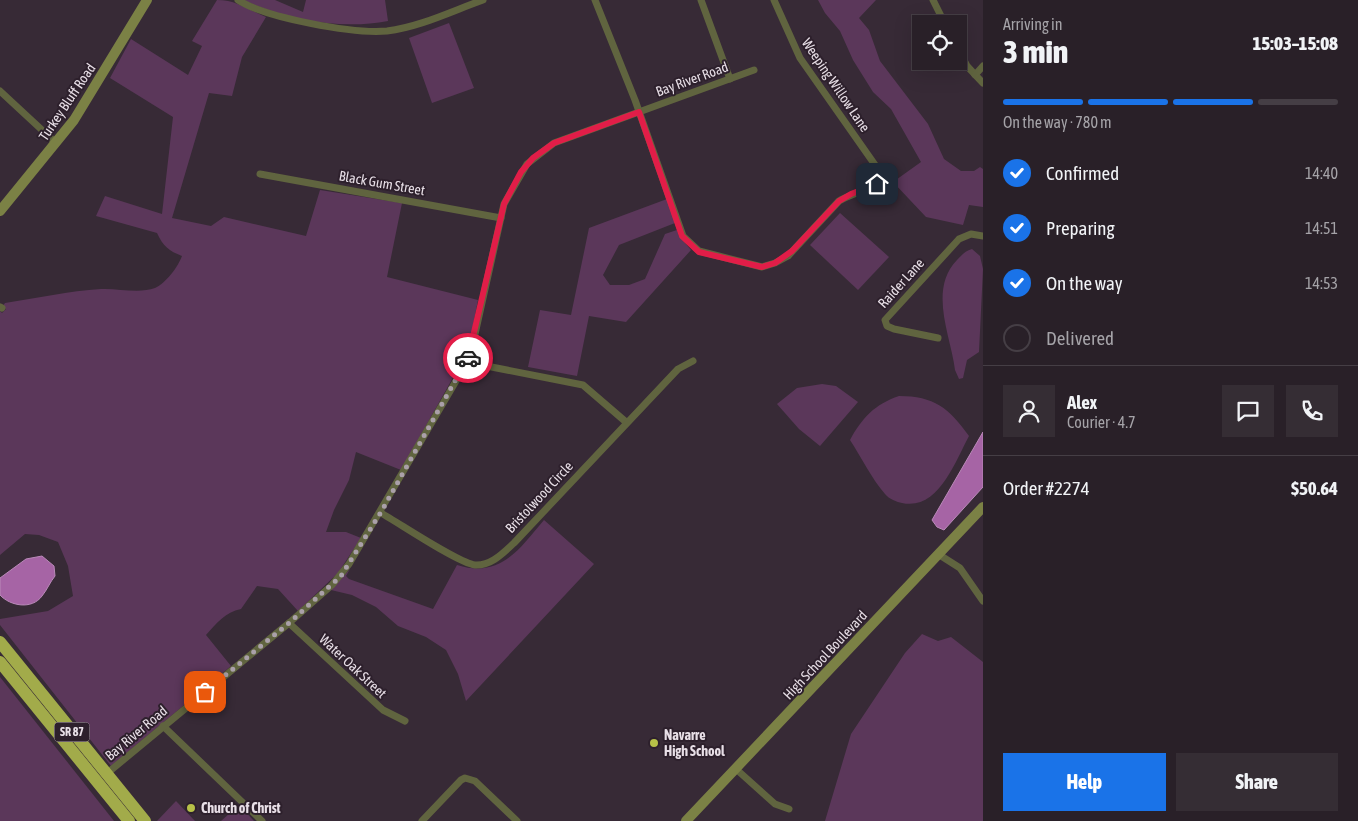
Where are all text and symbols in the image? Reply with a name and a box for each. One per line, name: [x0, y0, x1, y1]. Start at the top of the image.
map controls: [912, 15, 967, 70]
button: locate: [912, 15, 967, 70]
text: Arriving in: [1003, 15, 1063, 33]
text: 15:03–15:08: [1252, 32, 1338, 54]
text: 3 min: [1003, 33, 1068, 70]
street label: Weeping Willow Lane: [799, 35, 873, 135]
street label: Bay River Road: [654, 59, 730, 99]
street label: Turkey Bluff Road: [35, 60, 99, 144]
text: On the way · 780 m: [1003, 113, 1112, 131]
icon: check: [1003, 159, 1031, 187]
text: Confirmed: [1046, 162, 1119, 184]
pin: [856, 163, 898, 205]
text: 14:40: [1305, 164, 1338, 182]
street label: Black Gum Street: [338, 168, 426, 198]
icon: home: [863, 170, 891, 198]
icon: check: [1003, 214, 1031, 242]
text: Preparing: [1046, 217, 1115, 239]
text: 14:51: [1305, 219, 1338, 237]
street label: Raider Lane: [875, 255, 927, 311]
icon: check: [1003, 269, 1031, 297]
text: On the way: [1046, 272, 1123, 294]
text: 14:53: [1305, 274, 1338, 292]
text: Delivered: [1046, 327, 1114, 349]
courier: [443, 333, 493, 383]
icon: car: [454, 344, 482, 372]
button: person: [1003, 385, 1055, 437]
button: chat: [1222, 385, 1274, 437]
button: phone: [1286, 385, 1338, 437]
text: Alex: [1067, 391, 1097, 413]
text: Courier · 4.7: [1067, 413, 1136, 431]
street label: Bristolwood Circle: [502, 458, 576, 536]
text: Order #2274: [1003, 477, 1090, 499]
text: $50.64: [1291, 477, 1338, 499]
street label: High School Boulevard: [780, 607, 870, 703]
street label: Water Oak Street: [316, 631, 390, 701]
pin: [184, 671, 226, 713]
icon: bag: [191, 678, 219, 706]
street label: Bay River Road: [102, 703, 170, 763]
road number: SR 87: [54, 722, 90, 742]
place label: Navarre High School: [664, 727, 725, 759]
marker: Navarre High School: [648, 737, 660, 749]
button: Help: [1003, 753, 1166, 811]
button: Share: [1176, 753, 1338, 811]
place label: Church of Christ: [201, 800, 281, 816]
marker: Church of Christ: [185, 802, 197, 814]

